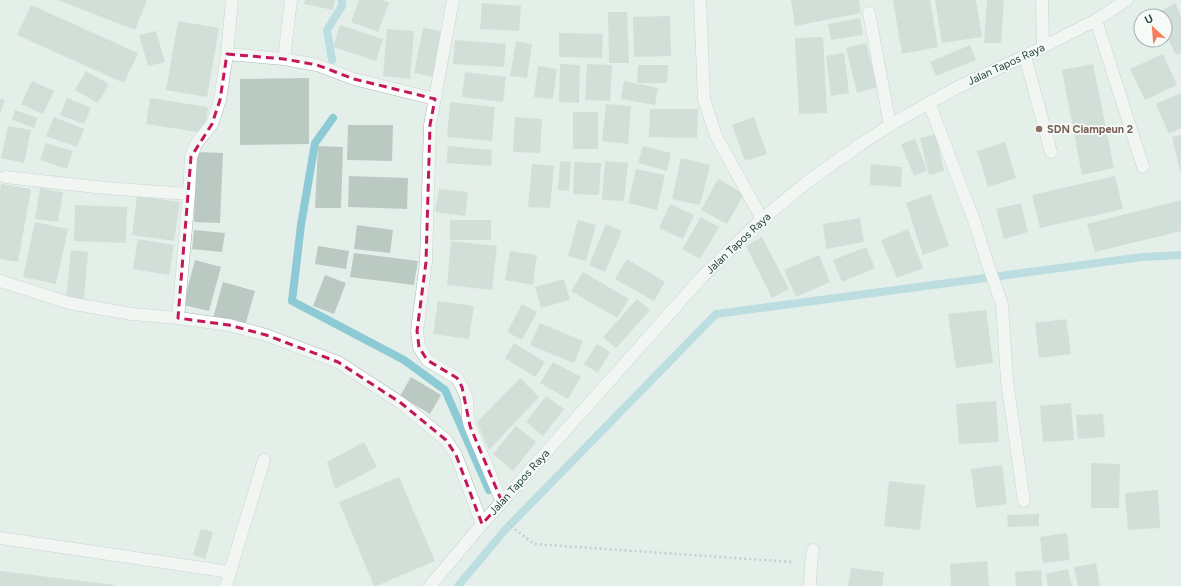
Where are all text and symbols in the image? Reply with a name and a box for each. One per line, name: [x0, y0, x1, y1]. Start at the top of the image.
north arrow: [1133, 8, 1173, 48]
text: U: [1143, 12, 1155, 27]
street label: Jalan Tapos Raya: [966, 41, 1047, 88]
place label: SDN Ciampeun 2: [1047, 123, 1133, 136]
marker: SDN Ciampeun 2: [1034, 124, 1044, 134]
street label: Jalan Tapos Raya: [703, 210, 773, 277]
street label: Jalan Tapos Raya: [487, 447, 552, 518]

